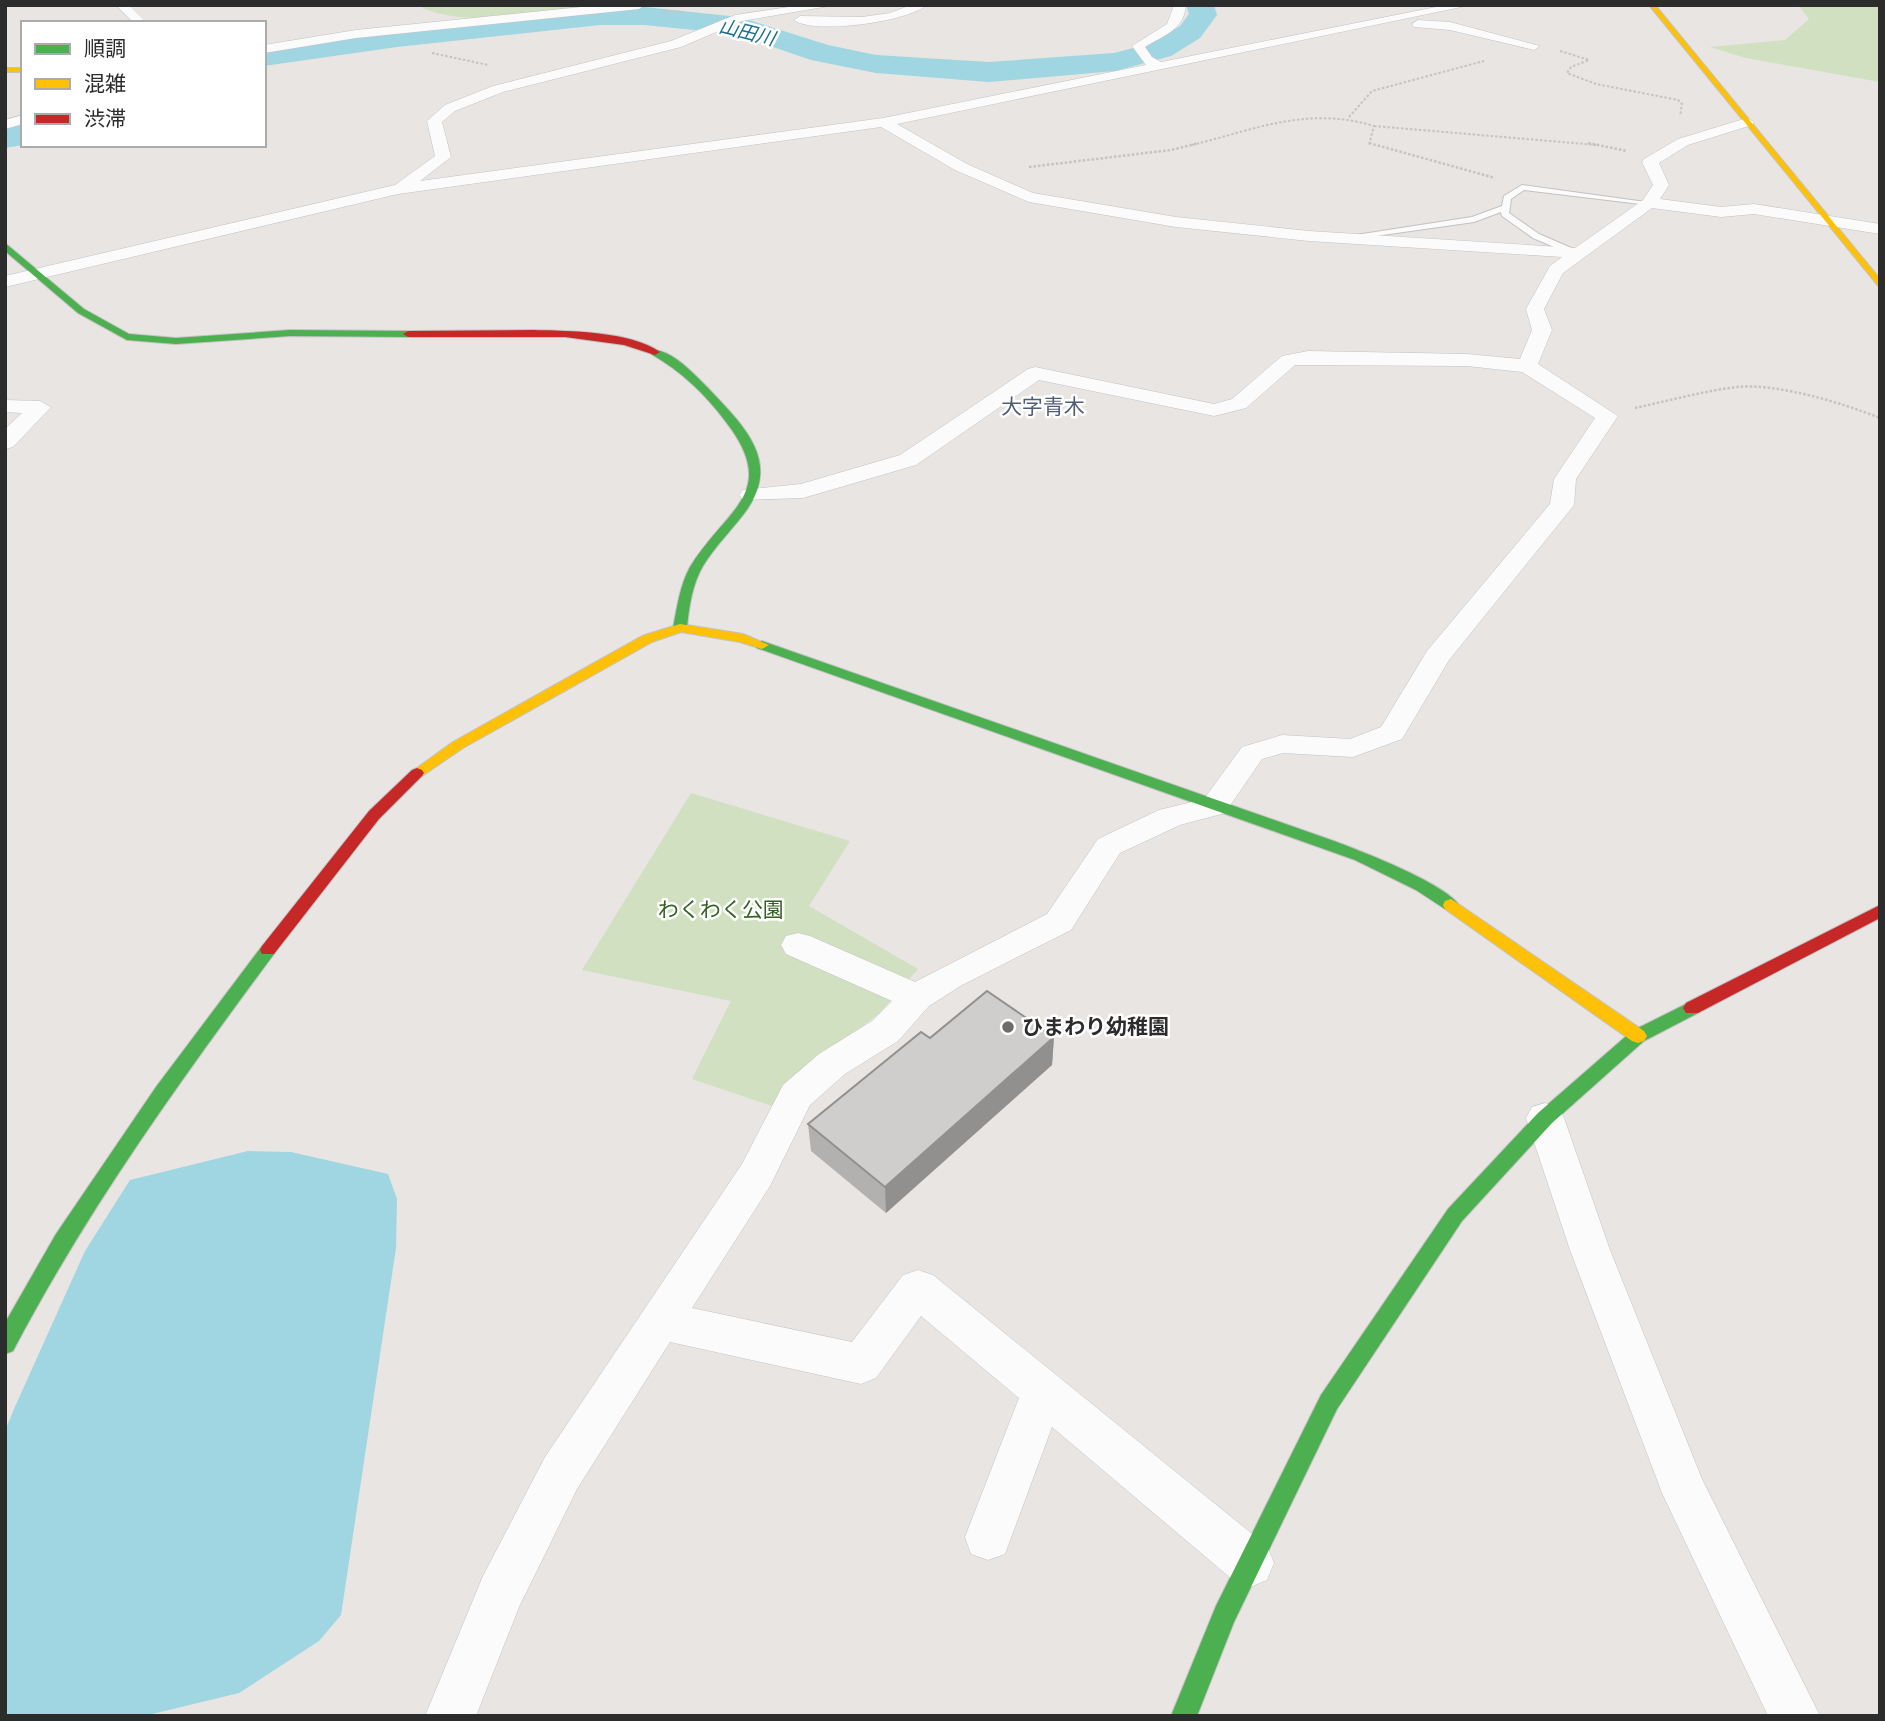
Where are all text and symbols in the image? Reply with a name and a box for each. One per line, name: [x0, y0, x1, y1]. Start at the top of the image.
water label: 山田川: [716, 12, 780, 52]
legend: [21, 21, 266, 147]
text: 順調: [84, 34, 126, 62]
text: 混雑: [84, 69, 126, 97]
text: 渋滞: [84, 104, 126, 132]
district label: 大字青木: [1001, 392, 1085, 420]
park label: わくわく公園: [658, 895, 784, 923]
place label: ひまわり幼稚園: [1022, 1012, 1169, 1040]
marker: ひまわり幼稚園: [1000, 1019, 1016, 1035]

